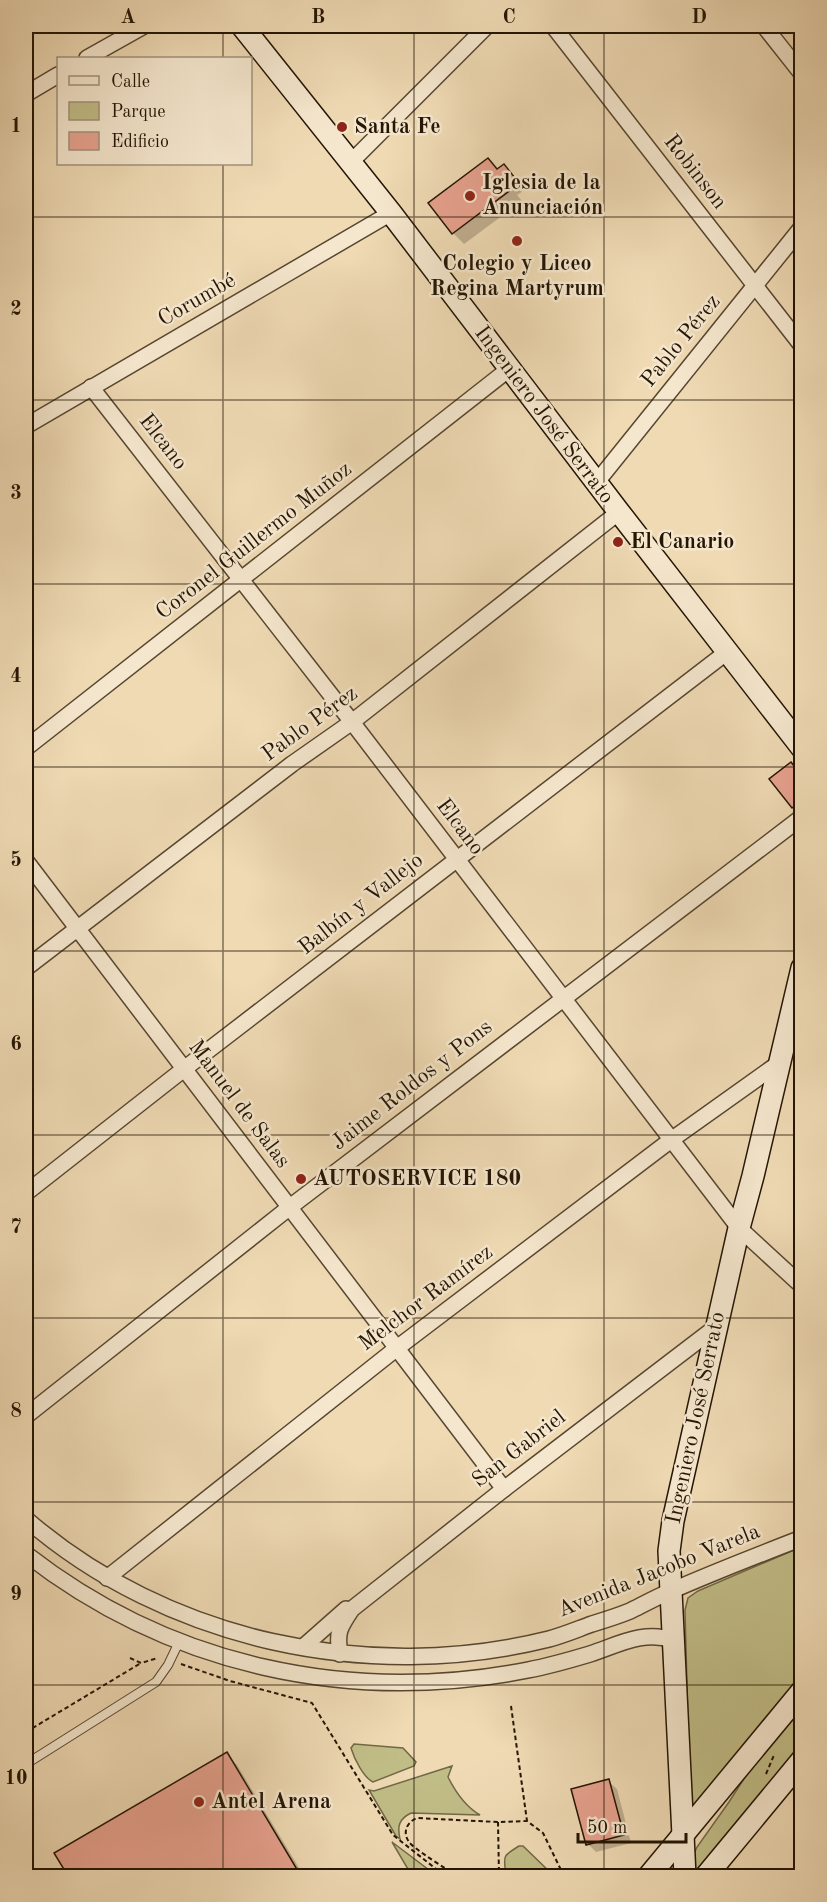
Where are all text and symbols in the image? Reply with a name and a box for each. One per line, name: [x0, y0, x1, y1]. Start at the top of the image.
text: A: [120, 8, 136, 28]
text: B: [311, 8, 325, 28]
text: C: [502, 8, 516, 28]
text: D: [691, 8, 707, 28]
legend: [57, 57, 252, 165]
text: Calle: [111, 73, 150, 91]
text: Parque: [111, 103, 166, 121]
place label: Santa Fe: [354, 116, 441, 138]
text: 1: [10, 117, 22, 137]
marker: Santa Fe: [335, 120, 349, 134]
street label: Robinson: [659, 131, 731, 214]
text: Edificio: [111, 133, 169, 151]
place label: Iglesia de la Anunciación: [482, 172, 603, 219]
marker: Iglesia de la Anunciación: [463, 189, 477, 203]
marker: Colegio y Liceo Regina Martyrum: [510, 234, 524, 248]
place label: Colegio y Liceo Regina Martyrum: [430, 253, 604, 300]
street label: Corumbé: [155, 269, 239, 331]
street label: Pablo Pérez: [637, 291, 725, 391]
text: 2: [10, 300, 22, 320]
street label: Ingeniero José Serrato: [470, 322, 618, 508]
street label: Elcano: [135, 410, 191, 474]
street label: Coronel Guillermo Muñoz: [152, 458, 356, 624]
text: 3: [10, 484, 22, 504]
place label: El Canario: [630, 531, 734, 553]
marker: El Canario: [611, 535, 625, 549]
text: 4: [10, 667, 22, 687]
street label: Pablo Pérez: [258, 682, 362, 766]
street label: Elcano: [432, 795, 488, 859]
street label: Balbín y Vallejo: [295, 849, 427, 959]
text: 5: [10, 850, 22, 871]
street label: Jaime Roldos y Pons: [328, 1016, 496, 1154]
text: 6: [10, 1035, 22, 1055]
street label: Manuel de Salas: [184, 1036, 294, 1172]
place label: AUTOSERVICE 180: [313, 1168, 521, 1190]
marker: AUTOSERVICE 180: [294, 1172, 308, 1186]
text: 7: [10, 1218, 22, 1238]
street label: Melchor Ramírez: [355, 1241, 497, 1355]
street label: Ingeniero José Serrato: [663, 1310, 729, 1526]
text: 8: [10, 1402, 22, 1422]
street label: San Gabriel: [468, 1406, 570, 1492]
street label: Avenida Jacobo Varela: [555, 1520, 763, 1622]
text: 9: [10, 1585, 22, 1605]
text: 10: [4, 1769, 28, 1789]
place label: Antel Arena: [211, 1791, 331, 1813]
marker: Antel Arena: [192, 1795, 206, 1809]
scale bar: [578, 1806, 686, 1844]
text: 50 m: [587, 1819, 627, 1837]

